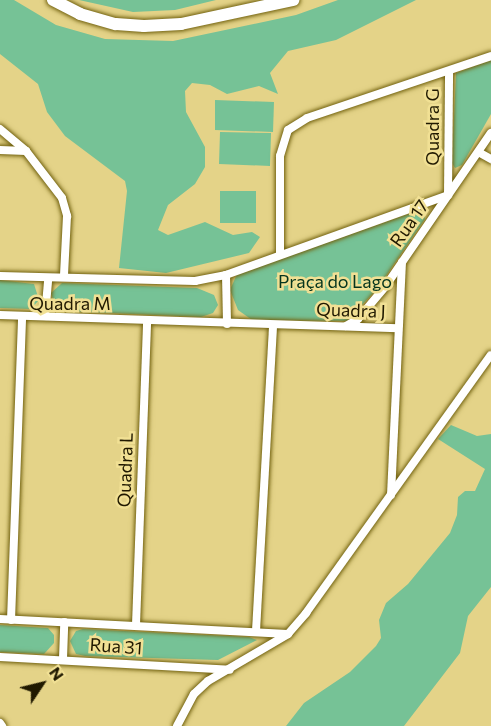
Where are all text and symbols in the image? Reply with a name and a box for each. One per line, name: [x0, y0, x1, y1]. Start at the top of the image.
street label: Quadra G: [421, 88, 443, 166]
street label: Rua 17: [385, 195, 433, 251]
park label: Praça do Lago: [278, 270, 392, 292]
street label: Quadra M: [29, 292, 111, 314]
street label: Quadra J: [316, 298, 386, 322]
street label: Quadra L: [113, 432, 137, 508]
street label: Rua 31: [89, 633, 143, 659]
north arrow: [12, 654, 72, 714]
text: N: [46, 663, 68, 684]

